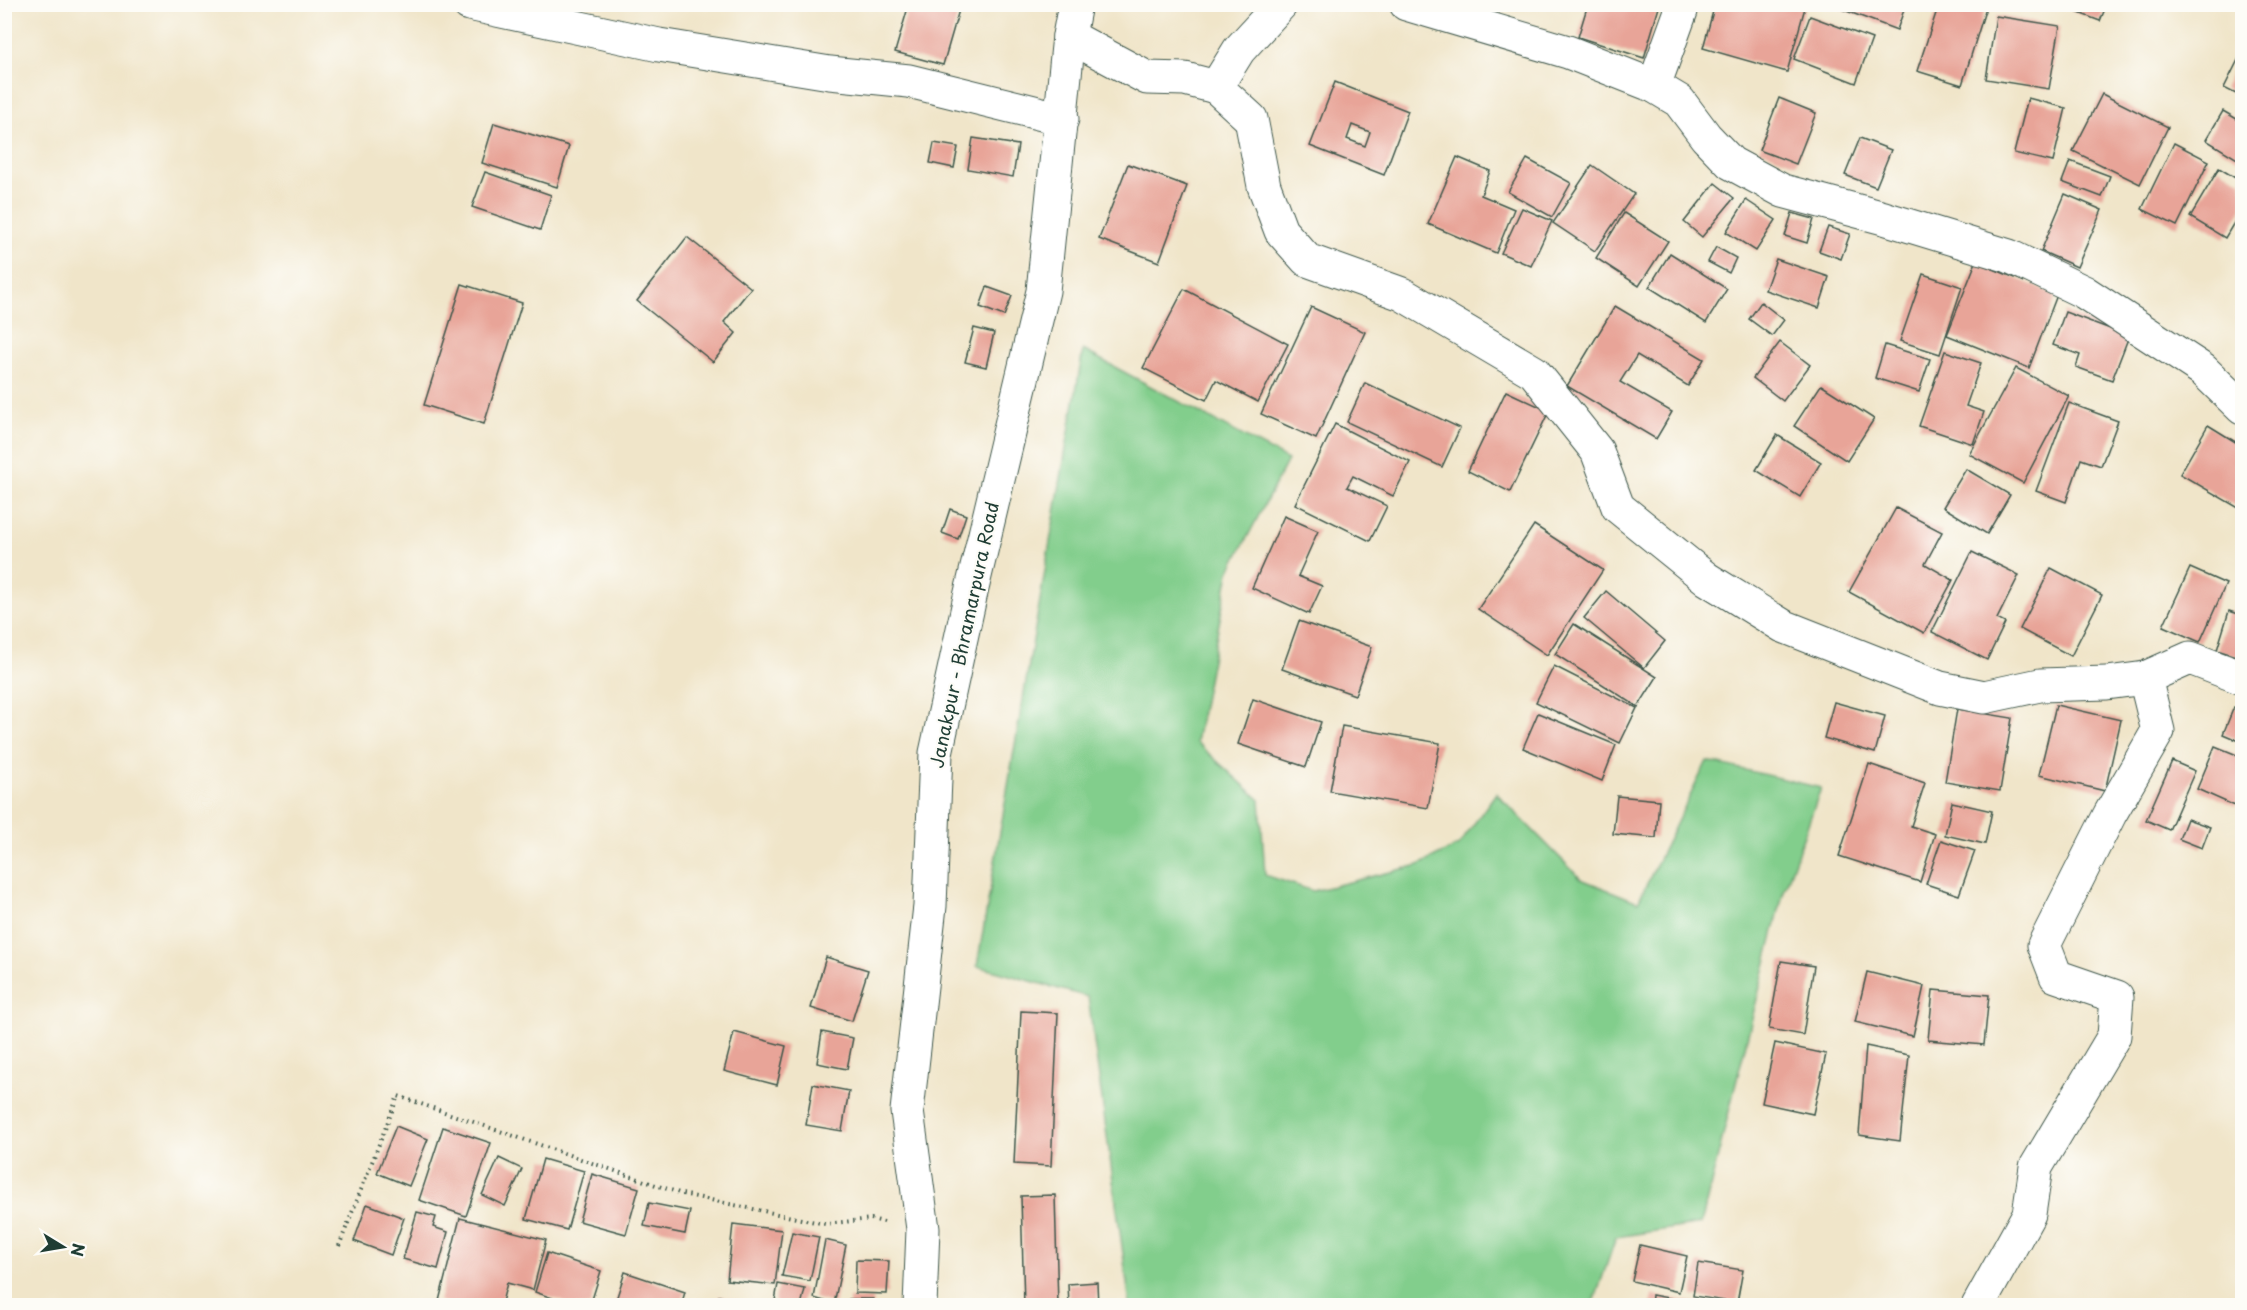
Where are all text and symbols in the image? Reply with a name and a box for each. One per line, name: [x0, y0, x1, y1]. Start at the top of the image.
street label: Janakpur - Bhramarpura Road: [922, 499, 1005, 770]
north arrow: [33, 1217, 93, 1277]
text: N: [66, 1242, 92, 1259]

